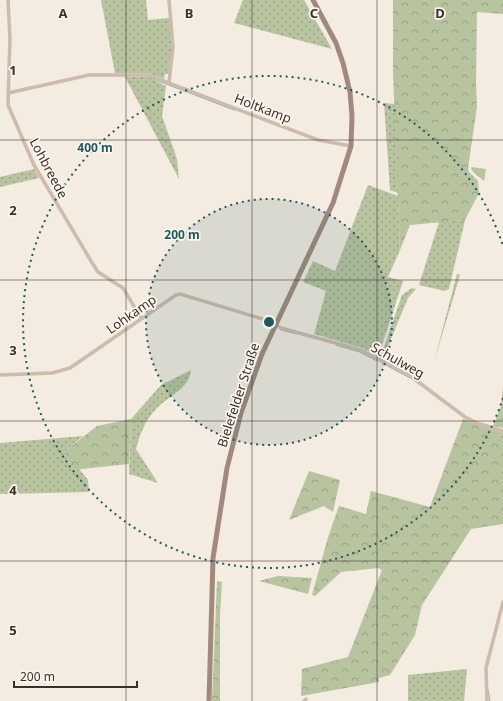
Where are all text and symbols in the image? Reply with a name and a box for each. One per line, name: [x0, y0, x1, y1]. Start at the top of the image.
text: A: [59, 4, 68, 22]
text: B: [185, 4, 193, 22]
text: C: [310, 4, 318, 22]
text: D: [435, 4, 445, 22]
text: 1: [9, 61, 17, 79]
street label: Holtkamp: [232, 89, 294, 127]
street label: Lohbreede: [26, 135, 72, 201]
text: 400 m: [77, 139, 113, 156]
text: 2: [9, 201, 17, 219]
text: 200 m: [164, 226, 200, 243]
street label: Lohkamp: [102, 290, 160, 338]
centre of rings: [262, 315, 276, 329]
street label: Schulweg: [368, 338, 428, 382]
street label: Bielefelder Straße: [213, 340, 263, 450]
text: 3: [9, 341, 17, 359]
text: 4: [9, 481, 17, 499]
text: 5: [9, 621, 17, 639]
scale bar: [14, 663, 137, 689]
text: 200 m: [20, 668, 55, 685]

